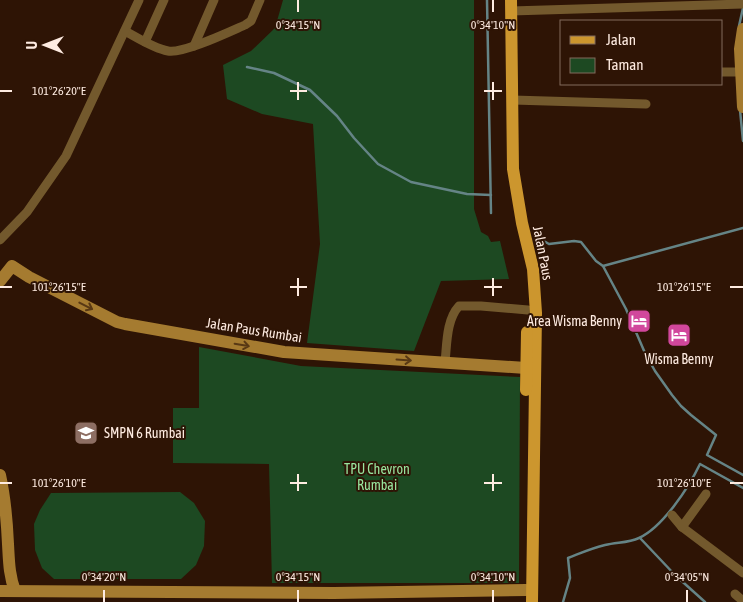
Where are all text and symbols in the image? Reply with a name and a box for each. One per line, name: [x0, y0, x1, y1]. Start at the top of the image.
text: 0°34'15"N: [276, 18, 320, 32]
text: 0°34'10"N: [471, 18, 515, 32]
north arrow: [20, 20, 70, 70]
legend: [560, 20, 723, 85]
text: Jalan: [606, 31, 636, 48]
text: U: [24, 41, 40, 49]
text: Taman: [606, 56, 644, 73]
text: 101°26'20"E: [32, 84, 86, 98]
street label: Jalan Paus: [530, 225, 556, 281]
text: 101°26'15"E: [32, 280, 86, 294]
text: 101°26'15"E: [657, 280, 711, 294]
one-way arrow: [78, 302, 93, 311]
hotel icon: Area Wisma Benny: [626, 308, 652, 334]
place label: Area Wisma Benny: [527, 313, 622, 329]
street label: Jalan Paus Rumbai: [205, 315, 303, 345]
hotel icon: Wisma Benny: [666, 322, 692, 348]
one-way arrow: [234, 340, 250, 350]
place label: Wisma Benny: [644, 351, 714, 367]
one-way arrow: [396, 355, 412, 364]
school or university icon: SMPN 6 Rumbai: [73, 420, 99, 446]
place label: SMPN 6 Rumbai: [104, 425, 185, 441]
park label: TPU Chevron Rumbai: [344, 461, 410, 493]
text: 101°26'10"E: [32, 476, 86, 490]
text: 101°26'10"E: [657, 476, 711, 490]
text: 0°34'20"N: [82, 570, 126, 584]
text: 0°34'15"N: [276, 570, 320, 584]
text: 0°34'10"N: [471, 570, 515, 584]
text: 0°34'05"N: [665, 570, 709, 584]

